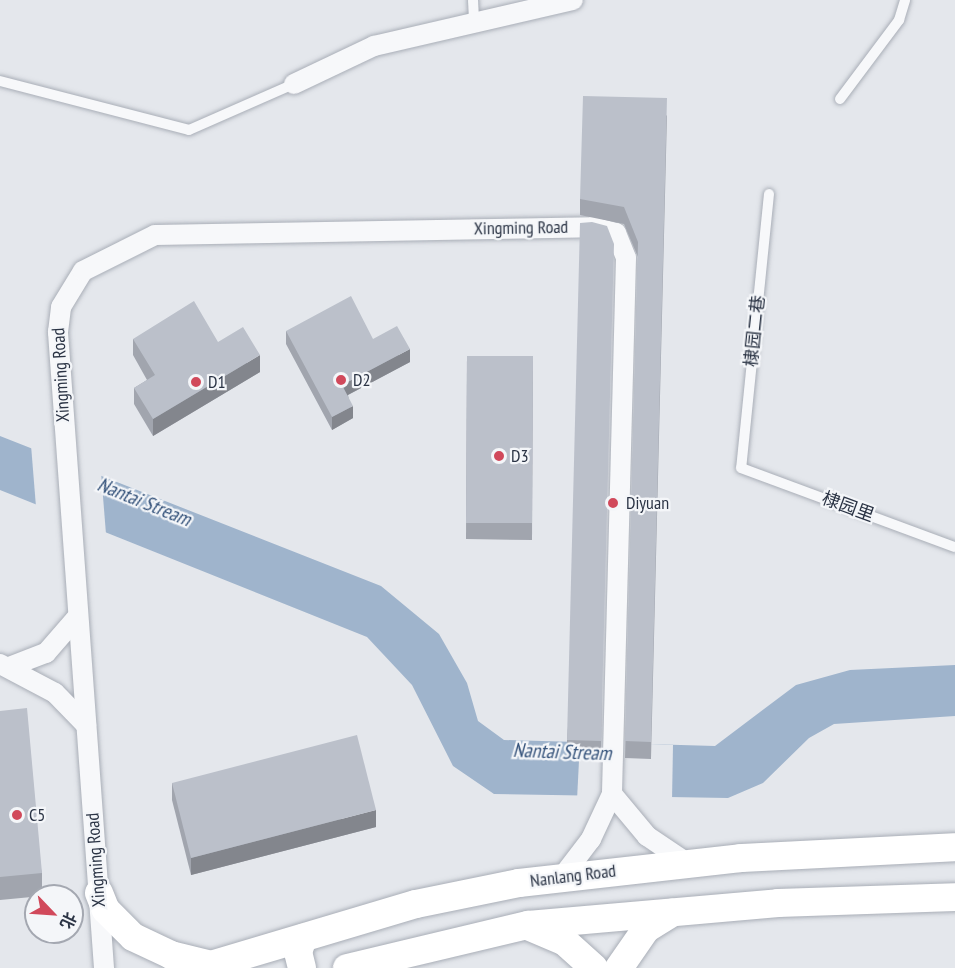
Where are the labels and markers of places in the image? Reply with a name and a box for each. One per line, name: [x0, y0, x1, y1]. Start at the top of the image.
place label: D2: [353, 369, 371, 391]
place label: D1: [208, 371, 226, 393]
marker: D2: [334, 373, 348, 387]
marker: D1: [189, 375, 203, 389]
place label: D3: [511, 445, 529, 467]
marker: D3: [492, 449, 506, 463]
place label: Diyuan: [626, 492, 669, 514]
marker: Diyuan: [604, 494, 622, 512]
place label: C5: [29, 804, 45, 826]
marker: C5: [10, 808, 24, 822]

